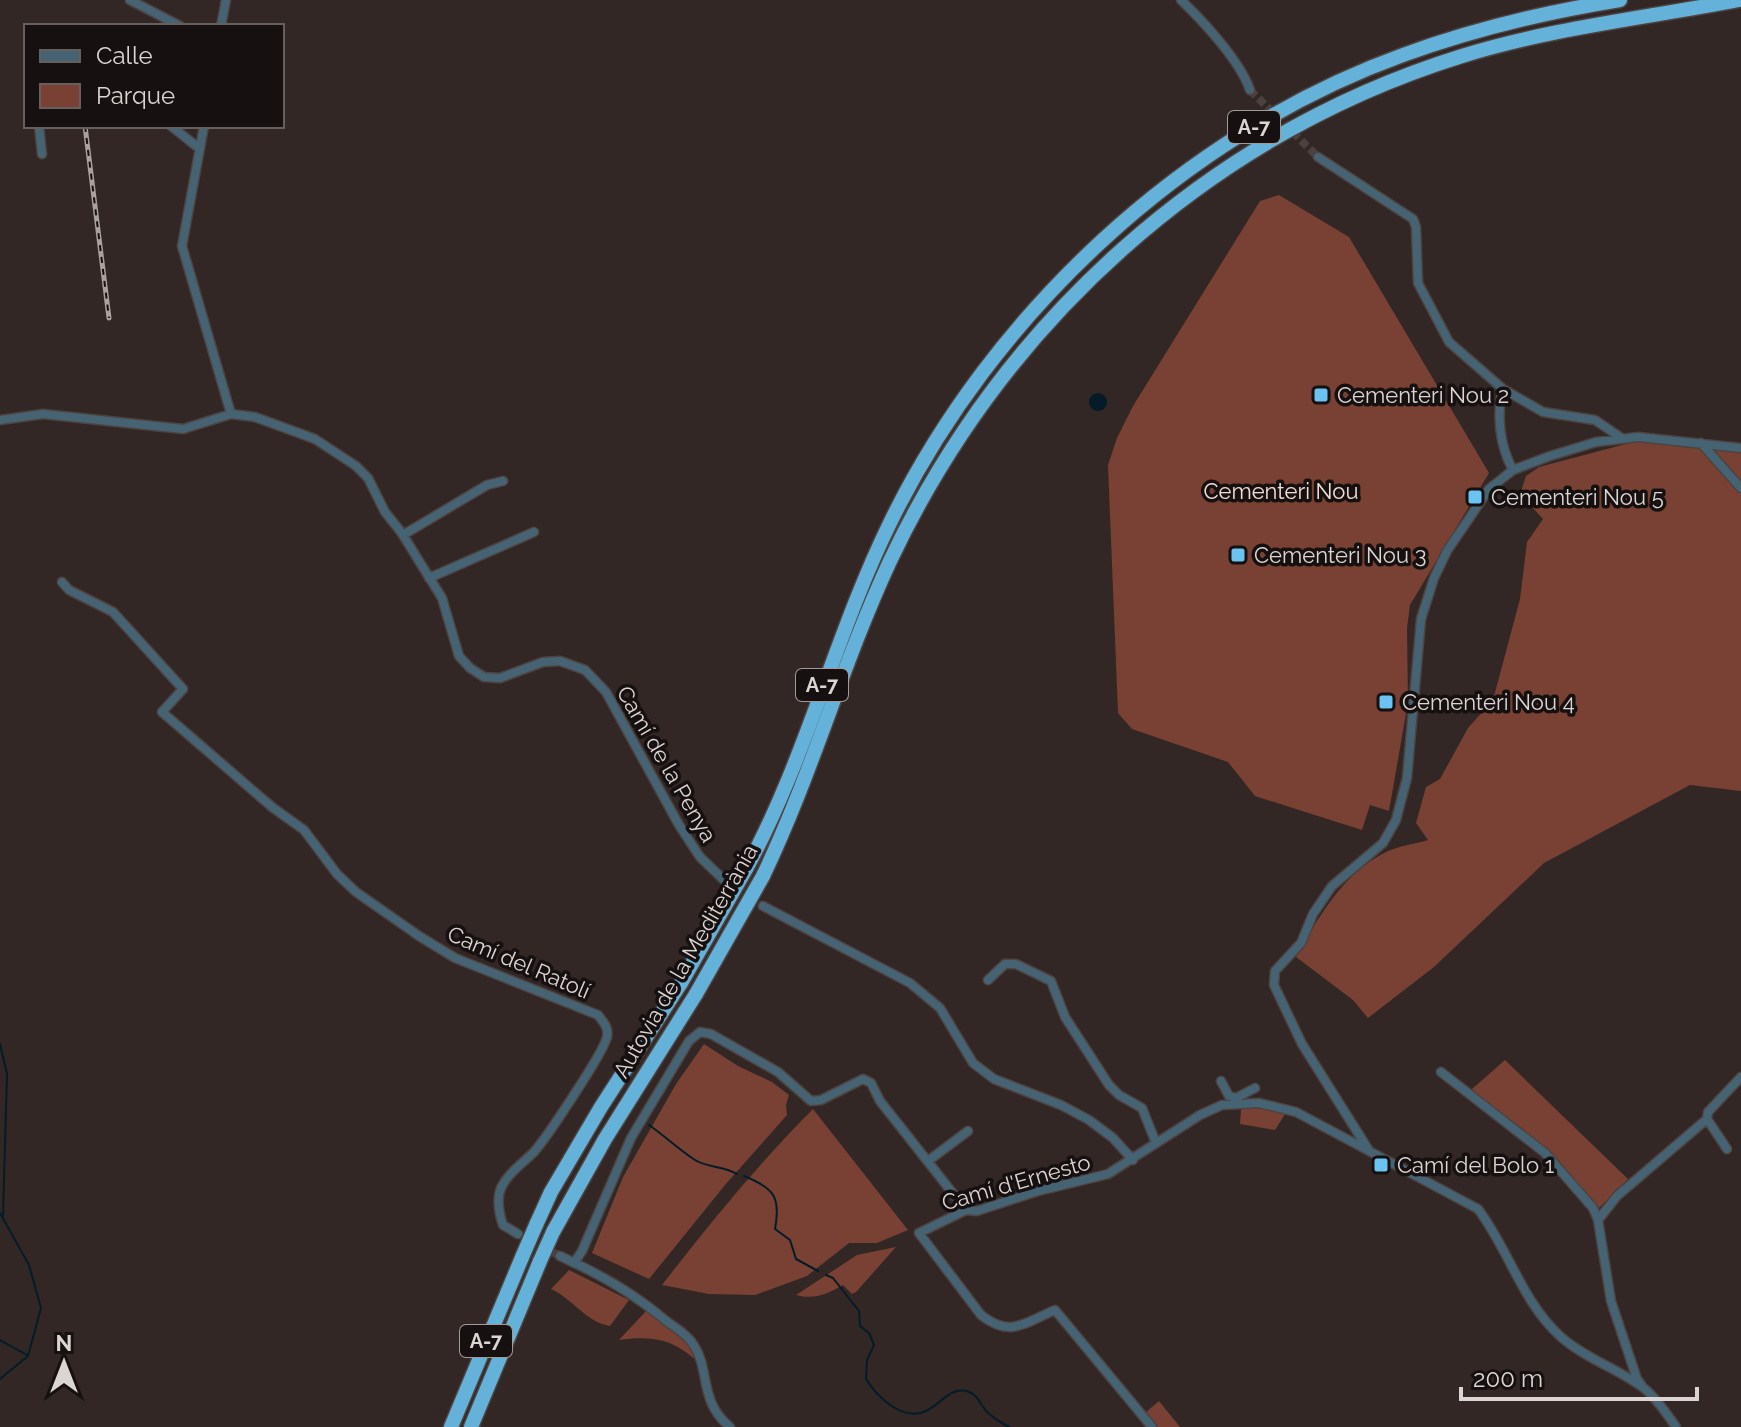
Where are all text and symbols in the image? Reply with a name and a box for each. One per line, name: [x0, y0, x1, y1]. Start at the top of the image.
legend: [24, 24, 284, 128]
text: Calle: [96, 41, 153, 70]
text: Parque: [96, 81, 175, 110]
road number: A-7: [1228, 111, 1280, 143]
place label: Cementeri Nou 2: [1337, 382, 1509, 408]
marker: Cementeri Nou 2: [1312, 386, 1330, 404]
park label: Cementeri Nou: [1203, 478, 1359, 504]
place label: Cementeri Nou 5: [1491, 484, 1664, 510]
marker: Cementeri Nou 5: [1466, 488, 1484, 506]
place label: Cementeri Nou 3: [1254, 542, 1426, 568]
marker: Cementeri Nou 3: [1229, 546, 1247, 564]
road number: A-7: [796, 669, 848, 701]
street label: Camí de la Penya: [612, 681, 722, 847]
place label: Cementeri Nou 4: [1402, 689, 1575, 715]
marker: Cementeri Nou 4: [1377, 693, 1395, 711]
street label: Autovia de la Mediterrània: [607, 840, 763, 1082]
street label: Camí del Ratolí: [444, 920, 594, 1004]
street label: Camí d'Ernesto: [939, 1148, 1093, 1216]
place label: Camí del Bolo 1: [1397, 1152, 1554, 1178]
marker: Camí del Bolo 1: [1372, 1156, 1390, 1174]
north arrow: [24, 1323, 104, 1403]
road number: A-7: [460, 1325, 512, 1357]
text: N: [56, 1330, 72, 1356]
scale bar: [1461, 1351, 1697, 1401]
text: 200 m: [1473, 1364, 1543, 1393]

